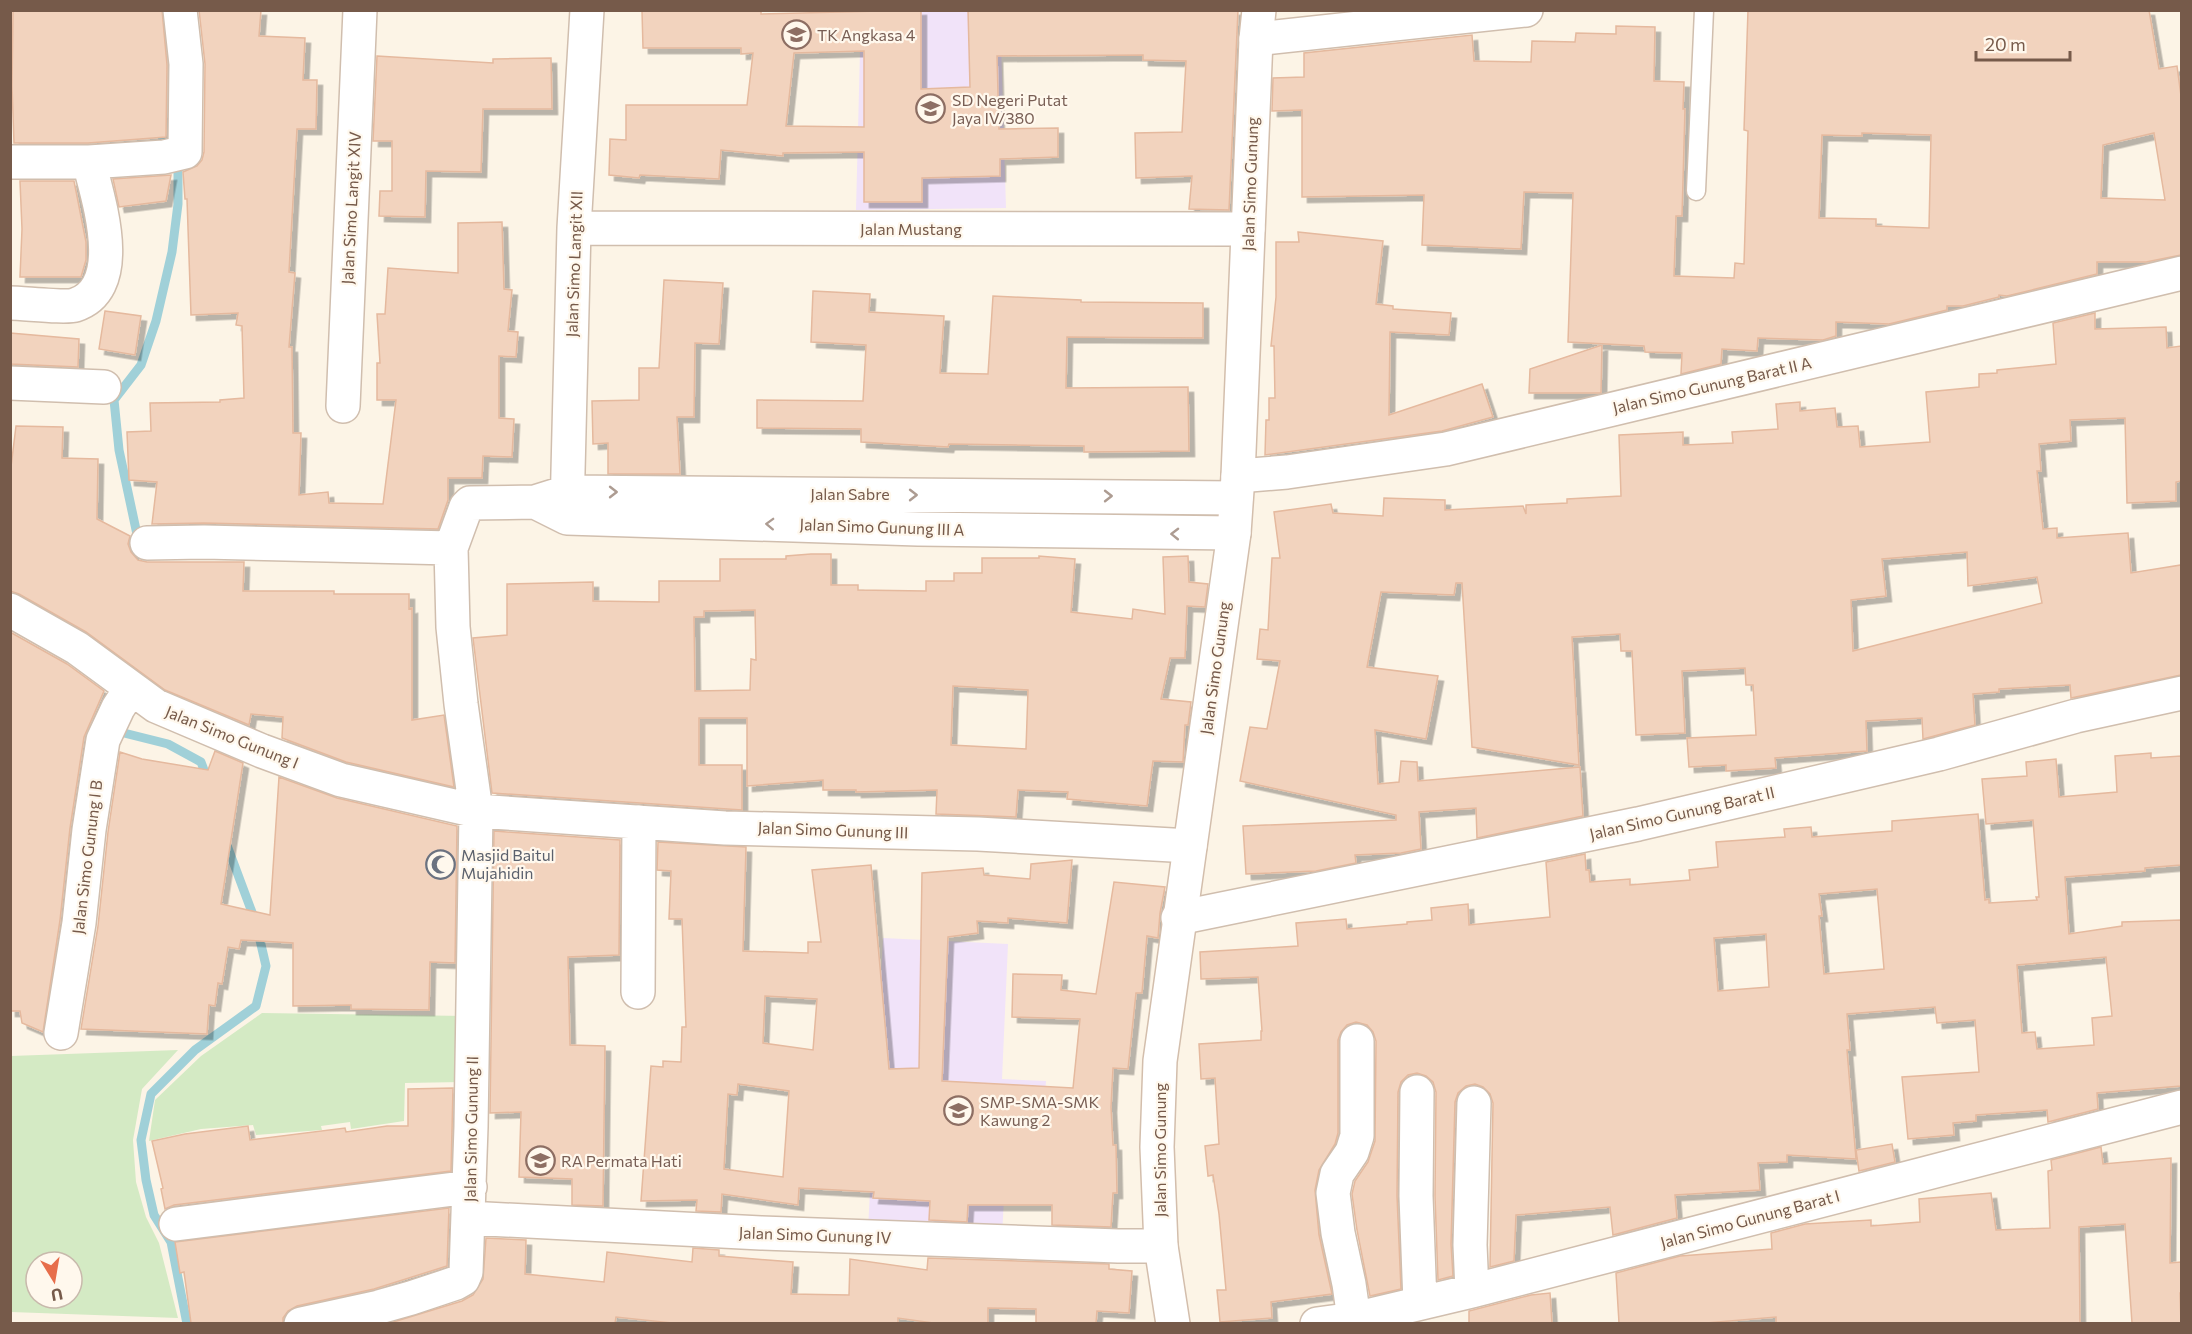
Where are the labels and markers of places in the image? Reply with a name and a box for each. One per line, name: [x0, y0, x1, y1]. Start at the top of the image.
school or university icon: TK Angkasa 4: [780, 19, 812, 51]
place label: TK Angkasa 4: [817, 25, 916, 44]
place label: SD Negeri Putat Jaya IV/380: [952, 90, 1068, 127]
school or university icon: SD Negeri Putat Jaya IV/380: [915, 93, 947, 125]
place label: Masjid Baitul Mujahidin: [461, 845, 555, 882]
mosque icon: Masjid Baitul Mujahidin: [424, 848, 456, 880]
place label: SMP-SMA-SMK Kawung 2: [980, 1092, 1099, 1129]
school or university icon: SMP-SMA-SMK Kawung 2: [943, 1095, 975, 1127]
school or university icon: RA Permata Hati: [524, 1145, 556, 1177]
place label: RA Permata Hati: [561, 1151, 682, 1170]

